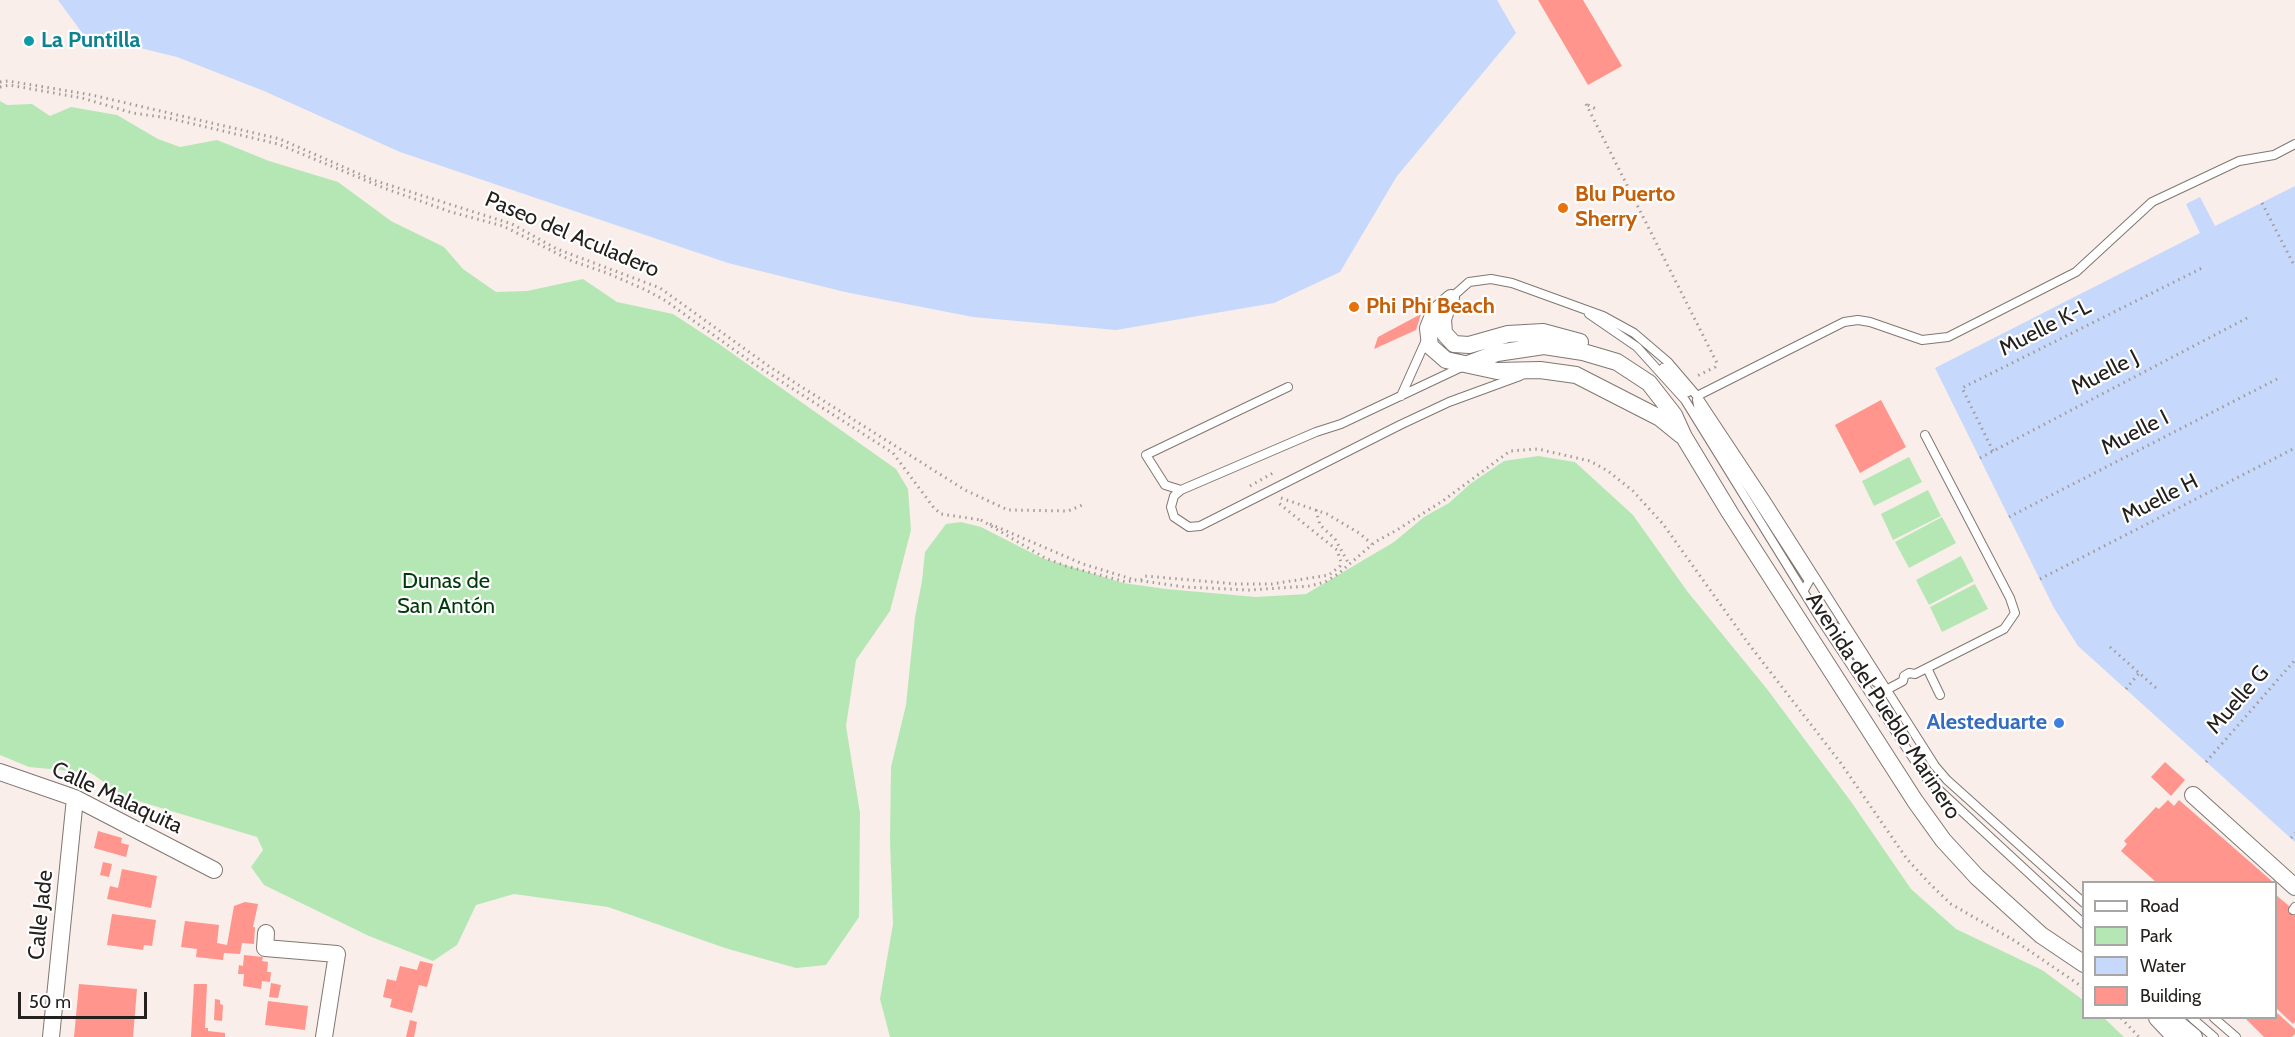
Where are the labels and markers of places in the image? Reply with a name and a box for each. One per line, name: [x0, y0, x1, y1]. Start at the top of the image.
place label: La Puntilla: [41, 28, 140, 54]
marker: La Puntilla: [22, 34, 36, 48]
place label: Blu Puerto Sherry: [1575, 182, 1675, 234]
marker: Blu Puerto Sherry: [1556, 201, 1570, 215]
place label: Phi Phi Beach: [1366, 294, 1495, 320]
marker: Phi Phi Beach: [1347, 300, 1361, 314]
place label: Alesteduarte: [1926, 710, 2047, 736]
marker: Alesteduarte: [2052, 716, 2066, 730]

